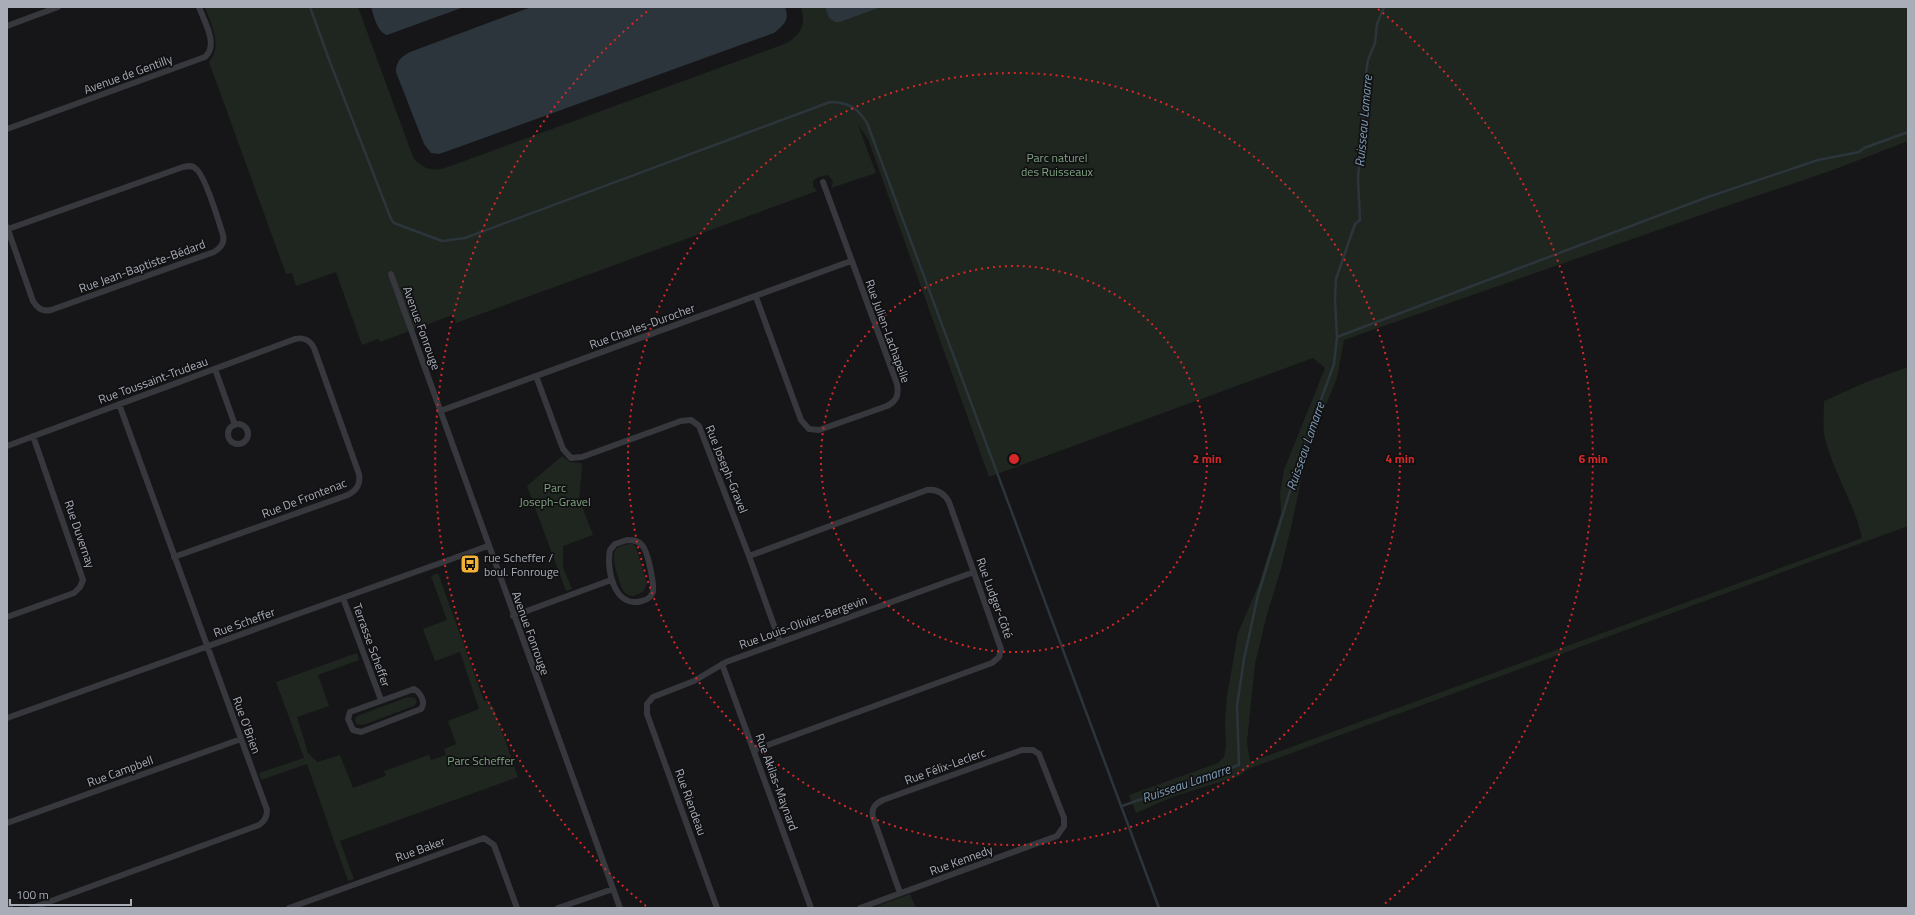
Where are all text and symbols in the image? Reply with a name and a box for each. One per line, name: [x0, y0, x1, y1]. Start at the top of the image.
street label: Avenue de Gentilly: [81, 49, 175, 99]
water label: Ruisseau Lamarre: [1349, 73, 1377, 168]
park label: Parc naturel des Ruisseaux: [1021, 148, 1094, 181]
street label: Rue Jean-Baptiste-Bédard: [76, 234, 208, 298]
street label: Rue Julien-Lachapelle: [860, 277, 916, 385]
street label: Avenue Fonrouge: [398, 283, 446, 373]
street label: Rue Charles-Durocher: [586, 298, 698, 354]
street label: Rue Toussaint-Trudeau: [95, 351, 211, 409]
water label: Ruisseau Lamarre: [1281, 398, 1330, 493]
street label: Rue Joseph-Gravel: [701, 422, 753, 516]
text: 2 min: [1192, 449, 1222, 468]
text: 4 min: [1385, 449, 1415, 468]
text: 6 min: [1578, 449, 1608, 468]
centre of rings: [1007, 452, 1021, 466]
street label: Rue De Frontenac: [259, 473, 349, 523]
park label: Parc Joseph-Gravel: [519, 478, 591, 511]
street label: Rue Duvernay: [60, 498, 101, 571]
place label: rue Scheffer / boul. Fonrouge: [484, 548, 559, 581]
bus stop icon: rue Scheffer / boul. Fonrouge: [459, 553, 481, 575]
street label: Rue Ludger-Côté: [972, 555, 1018, 641]
street label: Avenue Fonrouge: [507, 588, 555, 678]
street label: Rue Louis-Olivier-Bergevin: [736, 590, 870, 654]
street label: Terrasse Scheffer: [348, 601, 396, 689]
street label: Rue Scheffer: [210, 602, 278, 642]
street label: Rue O'Brien: [228, 694, 266, 756]
street label: Rue Akilas-Maynard: [751, 731, 803, 833]
street label: Rue Félix-Leclerc: [902, 742, 988, 790]
street label: Rue Campbell: [84, 750, 156, 792]
park label: Parc Scheffer: [447, 751, 515, 770]
water label: Ruisseau Lamarre: [1139, 758, 1234, 807]
street label: Rue Riendeau: [670, 766, 712, 838]
street label: Rue Baker: [392, 831, 448, 867]
street label: Rue Kennedy: [927, 840, 996, 880]
scale bar: [10, 881, 131, 907]
text: 100 m: [16, 885, 49, 904]

